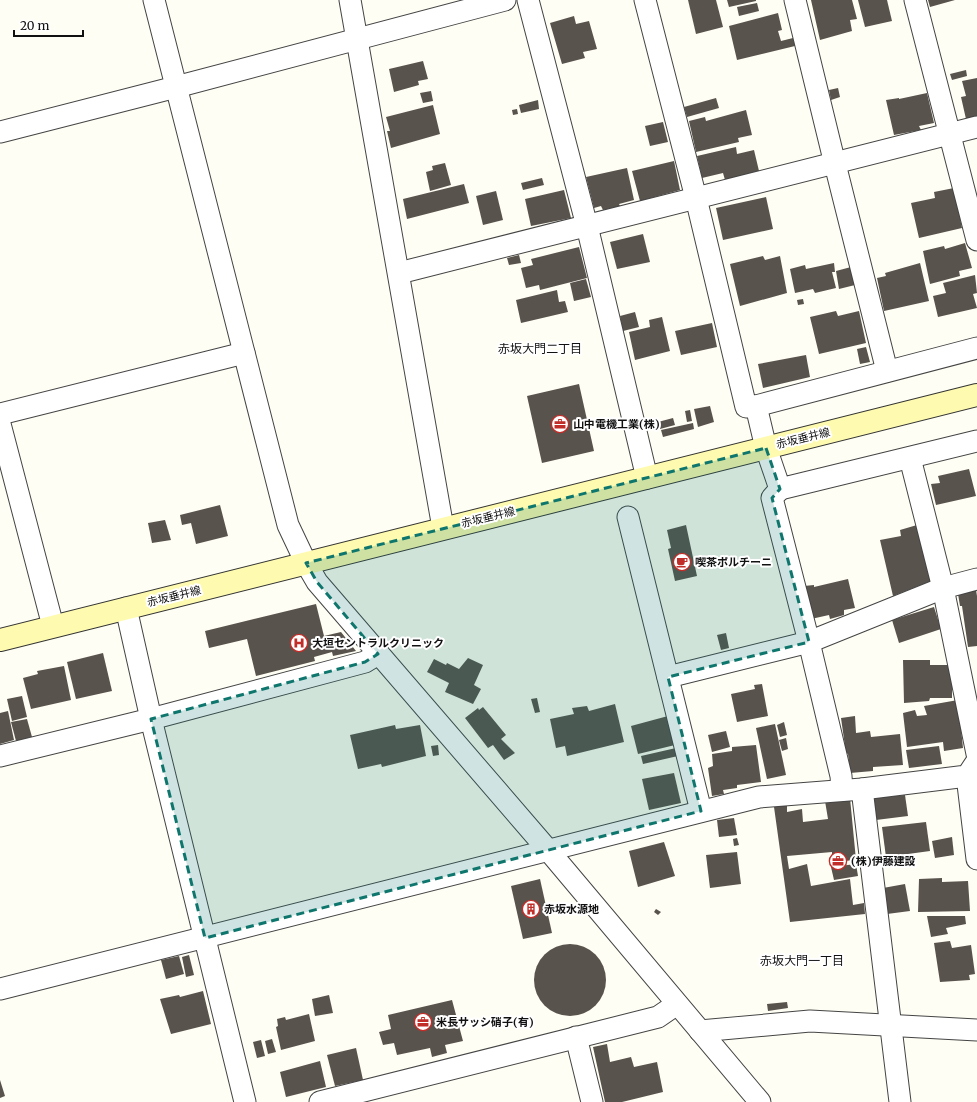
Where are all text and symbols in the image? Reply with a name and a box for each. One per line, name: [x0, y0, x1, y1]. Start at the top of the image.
scale bar: [14, 12, 83, 38]
text: 20 m: [20, 18, 49, 33]
district label: 赤坂大門二丁目: [498, 341, 582, 356]
office icon: 山中電機工業(株): [550, 414, 570, 434]
place label: 山中電機工業(株): [573, 417, 660, 431]
street label: 赤坂垂井線: [775, 425, 831, 451]
street label: 赤坂垂井線: [460, 504, 516, 530]
cafe icon: 喫茶ポルチーニ: [672, 552, 692, 572]
place label: 喫茶ポルチーニ: [695, 555, 772, 569]
street label: 赤坂垂井線: [146, 583, 202, 609]
hospital icon: 大垣セントラルクリニック: [289, 633, 309, 653]
place label: 大垣セントラルクリニック: [312, 636, 444, 650]
office icon: (株)伊藤建設: [828, 851, 848, 871]
place label: (株)伊藤建設: [851, 854, 916, 868]
building icon: 赤坂水源地: [521, 899, 541, 919]
place label: 赤坂水源地: [544, 902, 599, 916]
district label: 赤坂大門一丁目: [760, 953, 844, 968]
office icon: 米長サッシ硝子(有): [413, 1012, 433, 1032]
place label: 米長サッシ硝子(有): [436, 1015, 534, 1029]

